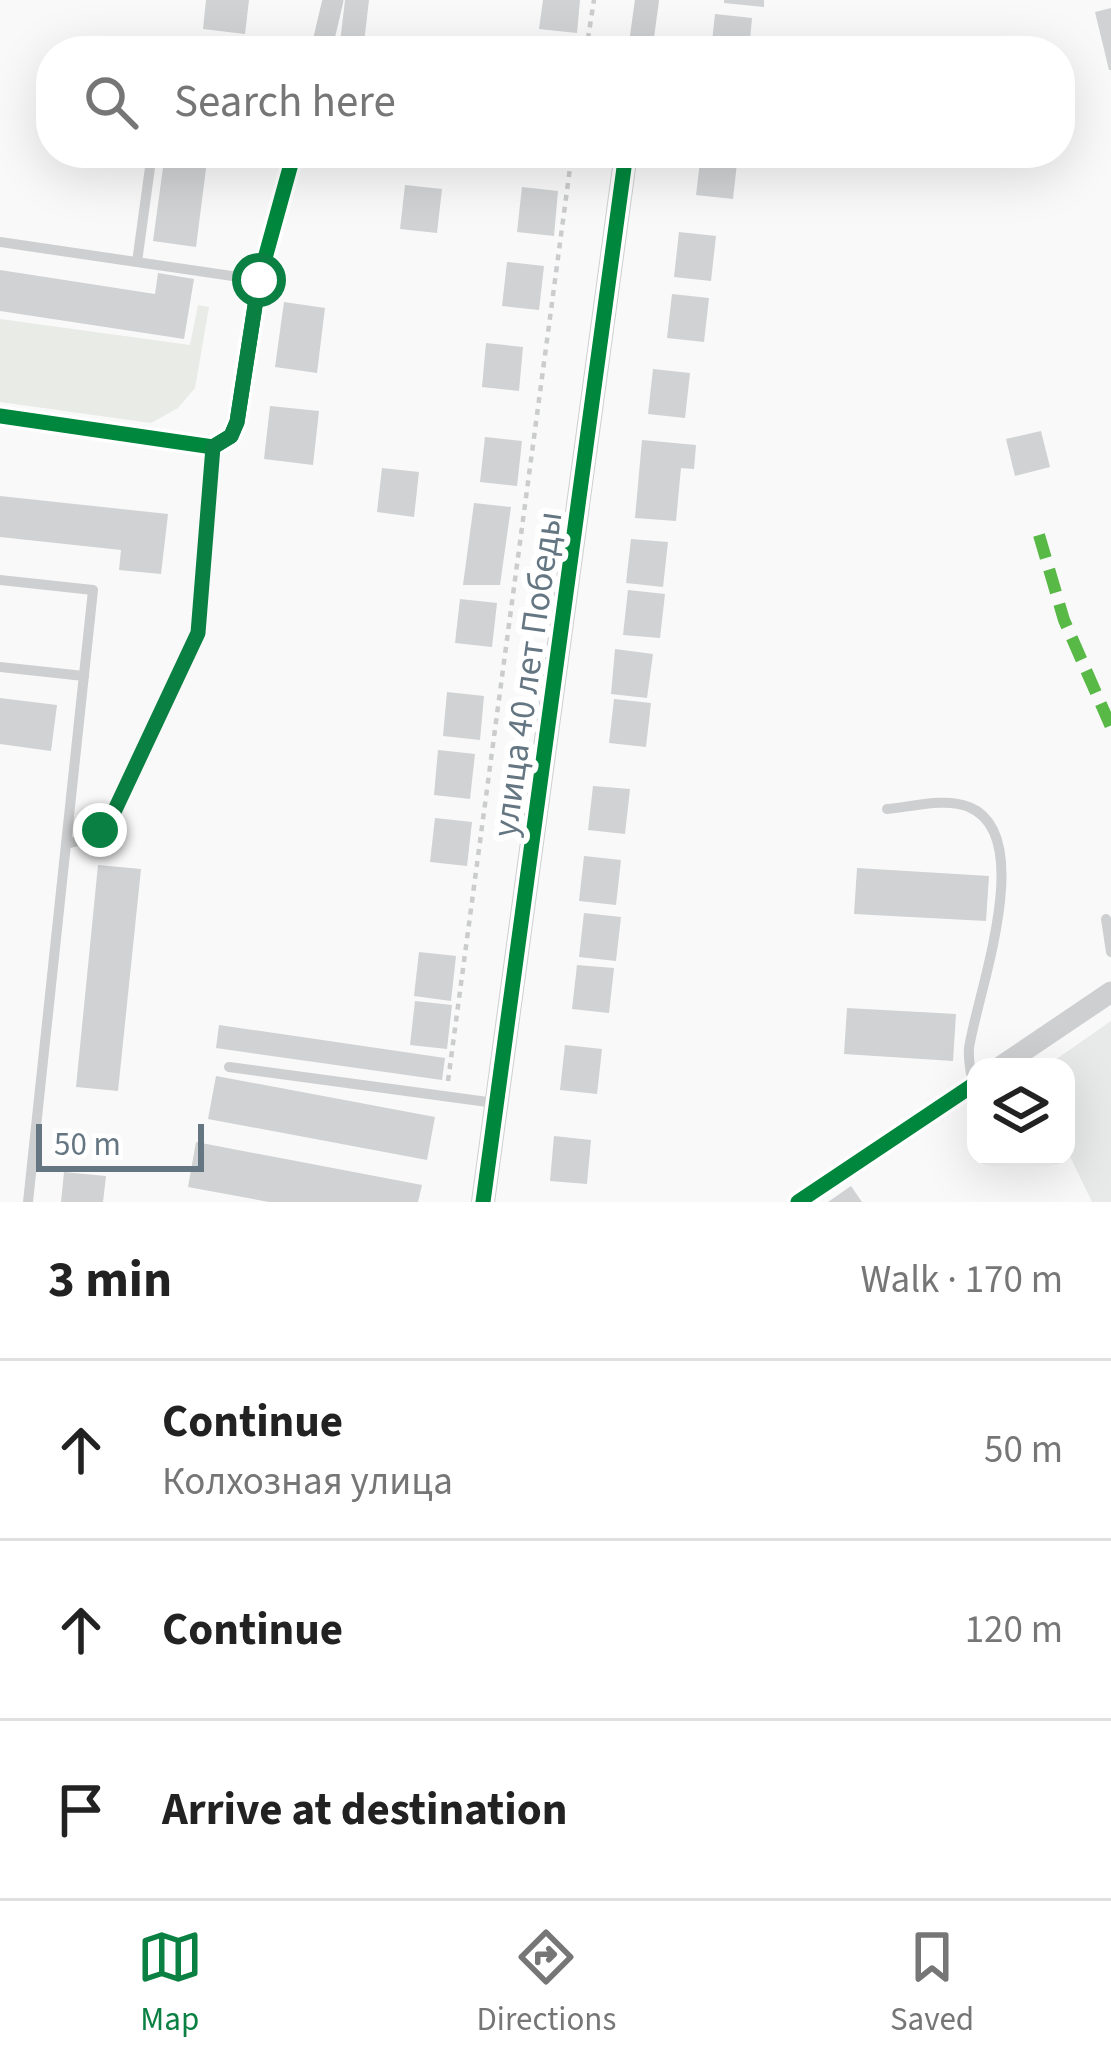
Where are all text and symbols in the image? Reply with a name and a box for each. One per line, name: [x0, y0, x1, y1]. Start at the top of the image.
search box: [36, 36, 1075, 168]
icon: search: [78, 69, 144, 135]
text: Search here: [174, 70, 396, 134]
route start: [232, 253, 286, 307]
street label: улица 40 лет Победы: [479, 508, 576, 840]
route end: [73, 803, 127, 857]
map controls: [967, 1058, 1075, 1166]
button: layers: [967, 1058, 1075, 1166]
scale bar: [36, 1118, 204, 1171]
text: 50 m: [54, 1121, 121, 1168]
text: 3 min: [48, 1244, 172, 1316]
text: Walk · 170 m: [860, 1252, 1063, 1308]
text: Continue: [162, 1390, 343, 1454]
icon: ahead: [48, 1417, 114, 1483]
text: 50 m: [984, 1422, 1063, 1478]
text: Колхозная улица: [162, 1454, 453, 1510]
icon: ahead: [48, 1597, 114, 1663]
text: Continue: [162, 1598, 343, 1662]
text: 120 m: [965, 1602, 1063, 1658]
icon: arrive: [48, 1777, 114, 1843]
text: Arrive at destination: [162, 1778, 567, 1842]
tab: Map: [137, 1924, 203, 2043]
tab: Directions: [477, 1924, 616, 2043]
tab: Saved: [890, 1924, 974, 2043]

